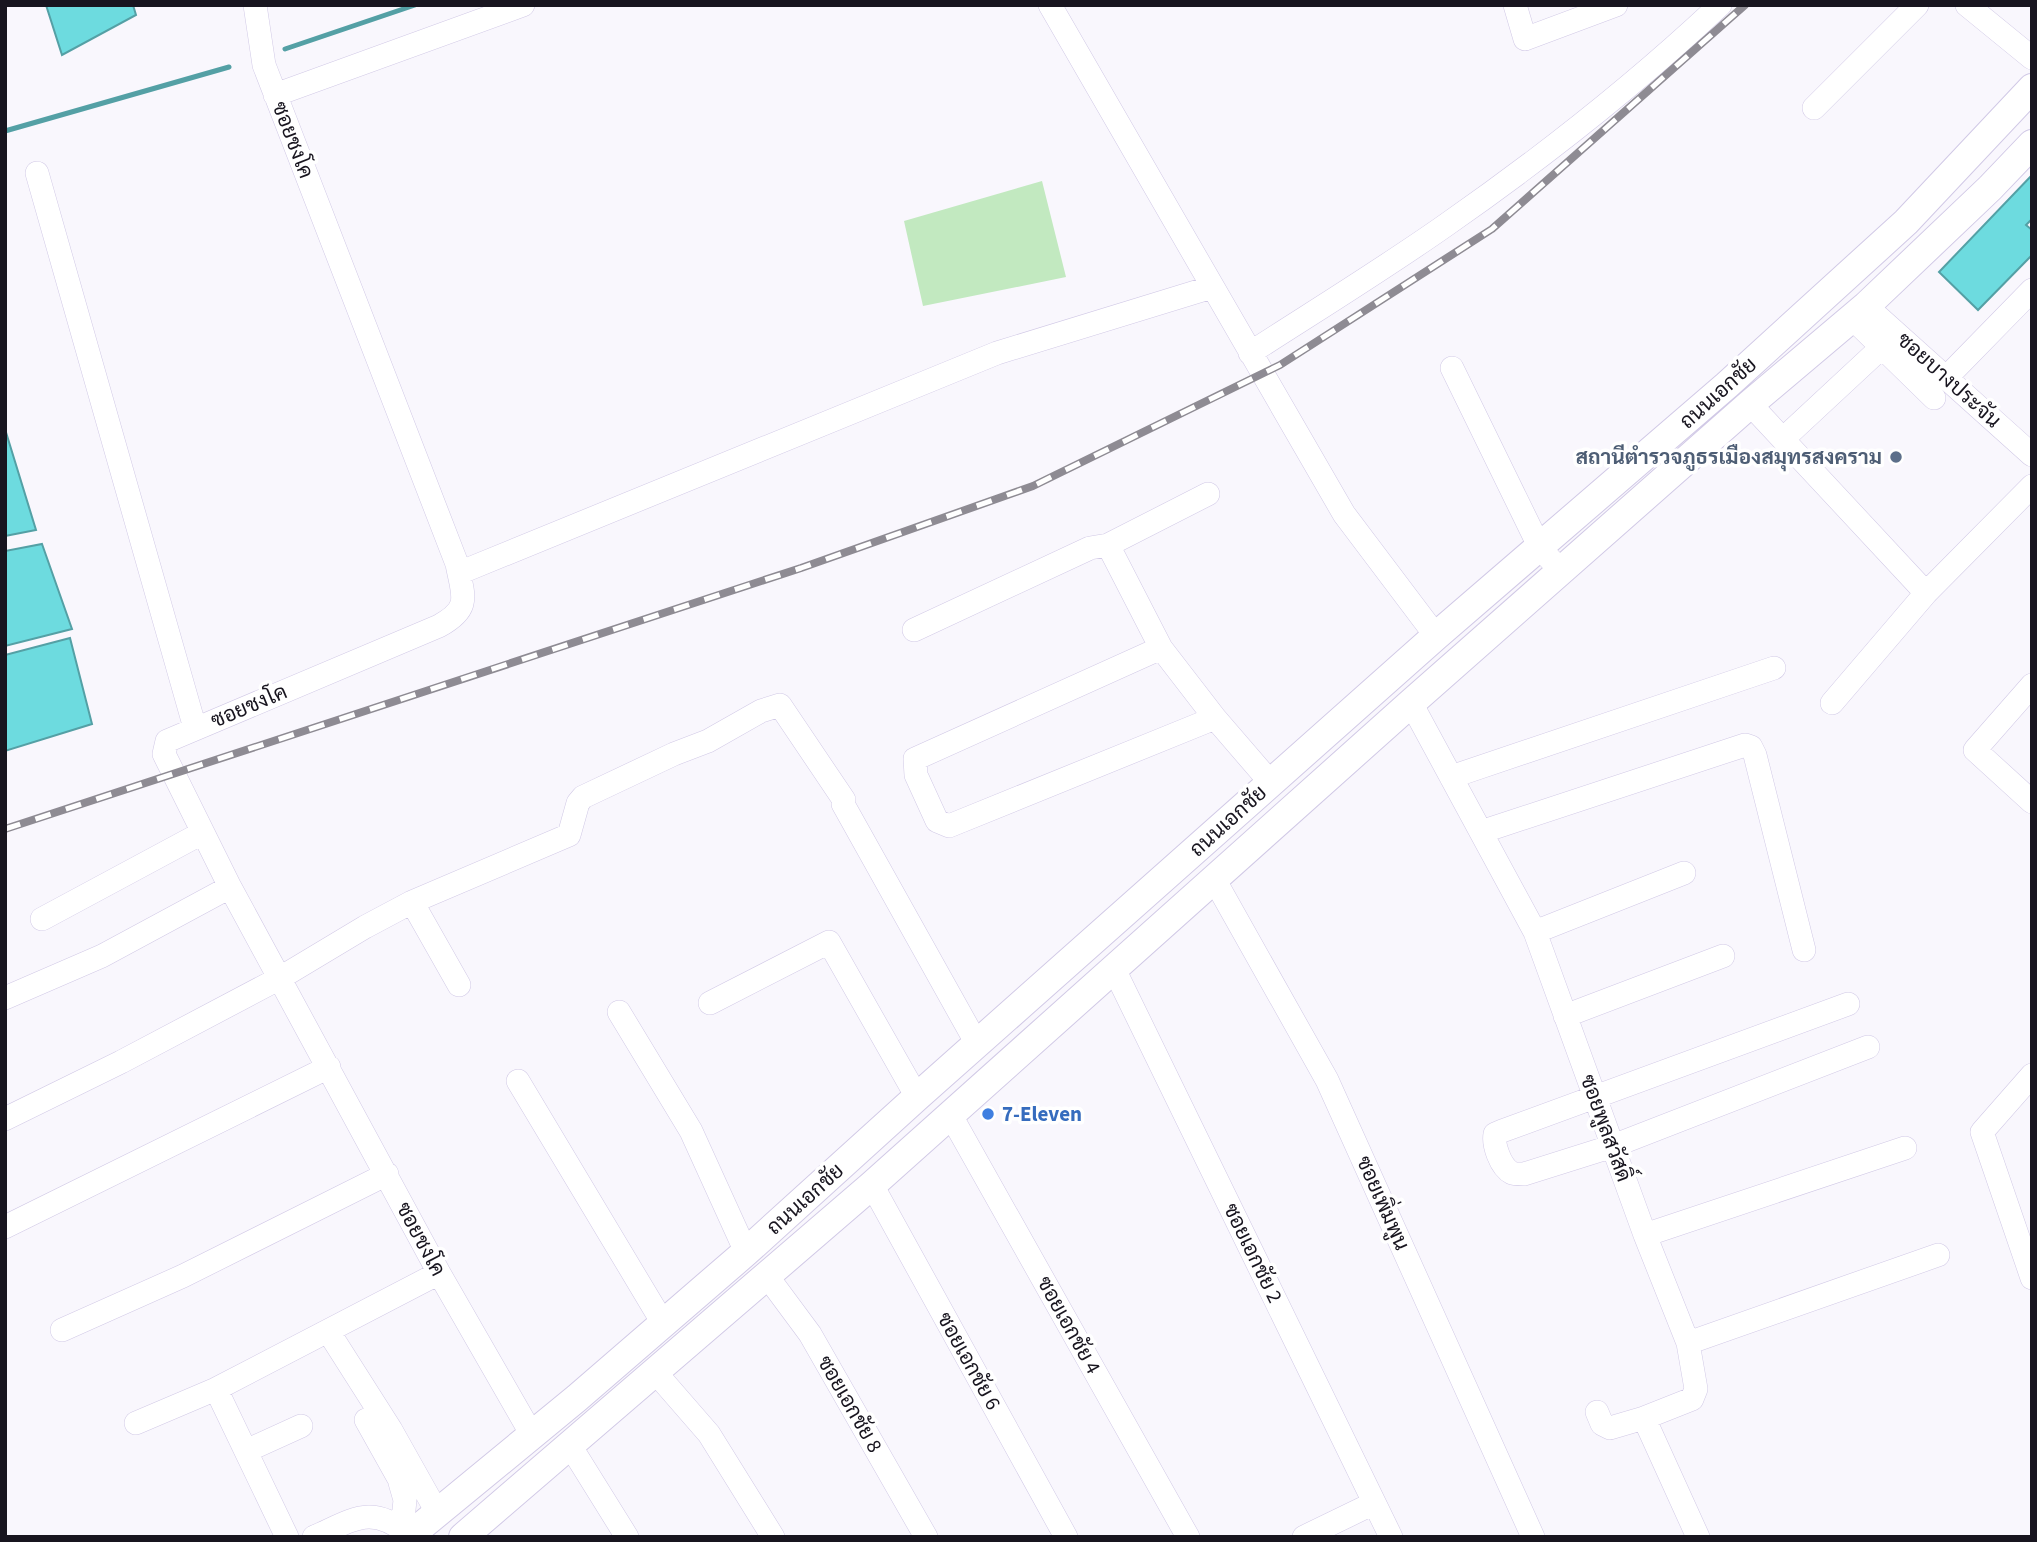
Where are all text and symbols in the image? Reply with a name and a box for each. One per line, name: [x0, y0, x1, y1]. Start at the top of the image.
street label: ซอยชงโค: [265, 97, 321, 183]
street label: ซอยบางประจัน: [1890, 325, 2008, 435]
street label: ถนนเอกชัย: [1673, 350, 1763, 436]
place label: สถานีตำรวจภูธรเมืองสมุทรสงคราม: [1575, 442, 1882, 472]
marker: สถานีตำรวจภูธรเมืองสมุทรสงคราม: [1888, 449, 1904, 465]
street label: ซอยชงโค: [206, 677, 292, 735]
street label: ถนนเอกชัย: [1183, 778, 1273, 864]
street label: ซอยพูลสวัสดิ์: [1573, 1068, 1644, 1186]
place label: 7-Eleven: [1002, 1099, 1082, 1129]
marker: 7-Eleven: [980, 1106, 996, 1122]
street label: ซอยเพิ่มพูน: [1349, 1149, 1421, 1255]
street label: ถนนเอกชัย: [760, 1156, 850, 1242]
street label: ซอยชงโค: [389, 1197, 453, 1281]
street label: ซอยเอกชัย 2: [1216, 1198, 1290, 1308]
street label: ซอยเอกชัย 4: [1030, 1271, 1108, 1379]
street label: ซอยเอกชัย 6: [930, 1307, 1008, 1415]
street label: ซอยเอกชัย 8: [810, 1350, 890, 1458]

